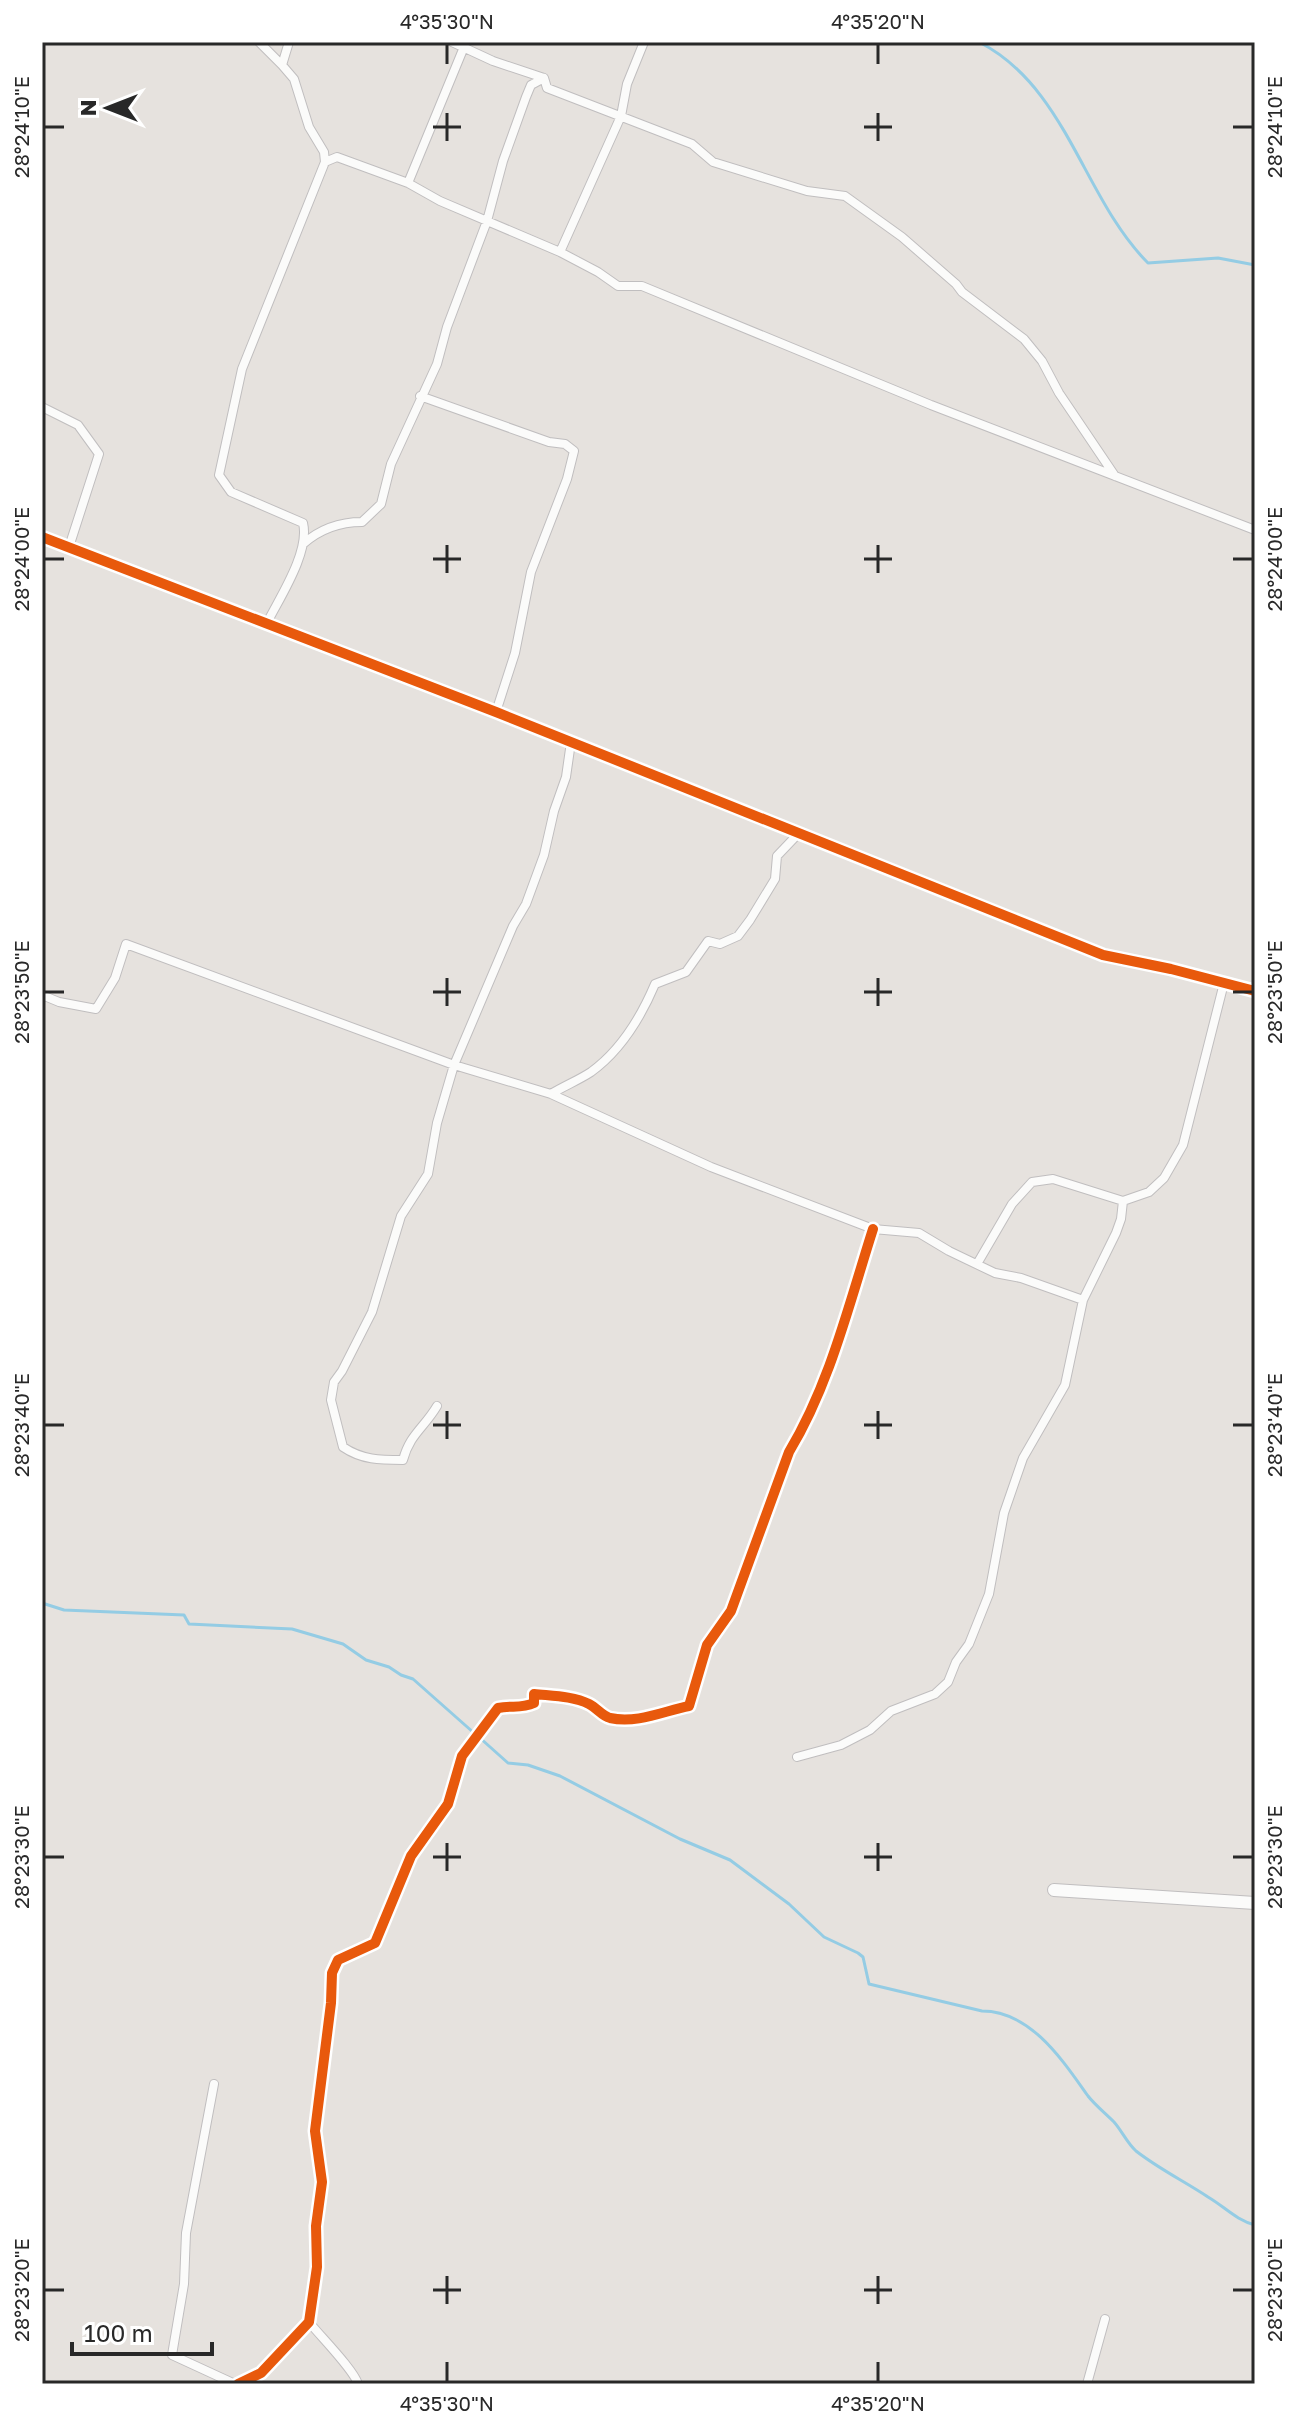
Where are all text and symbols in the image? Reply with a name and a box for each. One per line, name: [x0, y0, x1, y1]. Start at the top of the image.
text: 4°35'30"N: [400, 9, 494, 33]
text: 4°35'20"N: [831, 9, 925, 33]
north arrow: [68, 68, 148, 148]
text: 28°24'10"E: [9, 76, 33, 178]
text: 28°24'10"E: [1262, 76, 1286, 178]
text: N: [74, 100, 101, 116]
text: 28°24'00"E: [9, 507, 33, 611]
text: 28°24'00"E: [1262, 507, 1286, 611]
text: 28°23'50"E: [9, 940, 33, 1044]
text: 28°23'50"E: [1262, 940, 1286, 1044]
text: 28°23'40"E: [9, 1373, 33, 1477]
text: 28°23'40"E: [1262, 1373, 1286, 1477]
text: 28°23'30"E: [9, 1805, 33, 1909]
text: 28°23'30"E: [1262, 1805, 1286, 1909]
text: 28°23'20"E: [9, 2238, 33, 2342]
text: 28°23'20"E: [1262, 2238, 1286, 2342]
scale bar: [72, 2306, 212, 2356]
text: 100 m: [84, 2318, 153, 2347]
text: 4°35'30"N: [400, 2391, 494, 2415]
text: 4°35'20"N: [831, 2391, 925, 2415]

